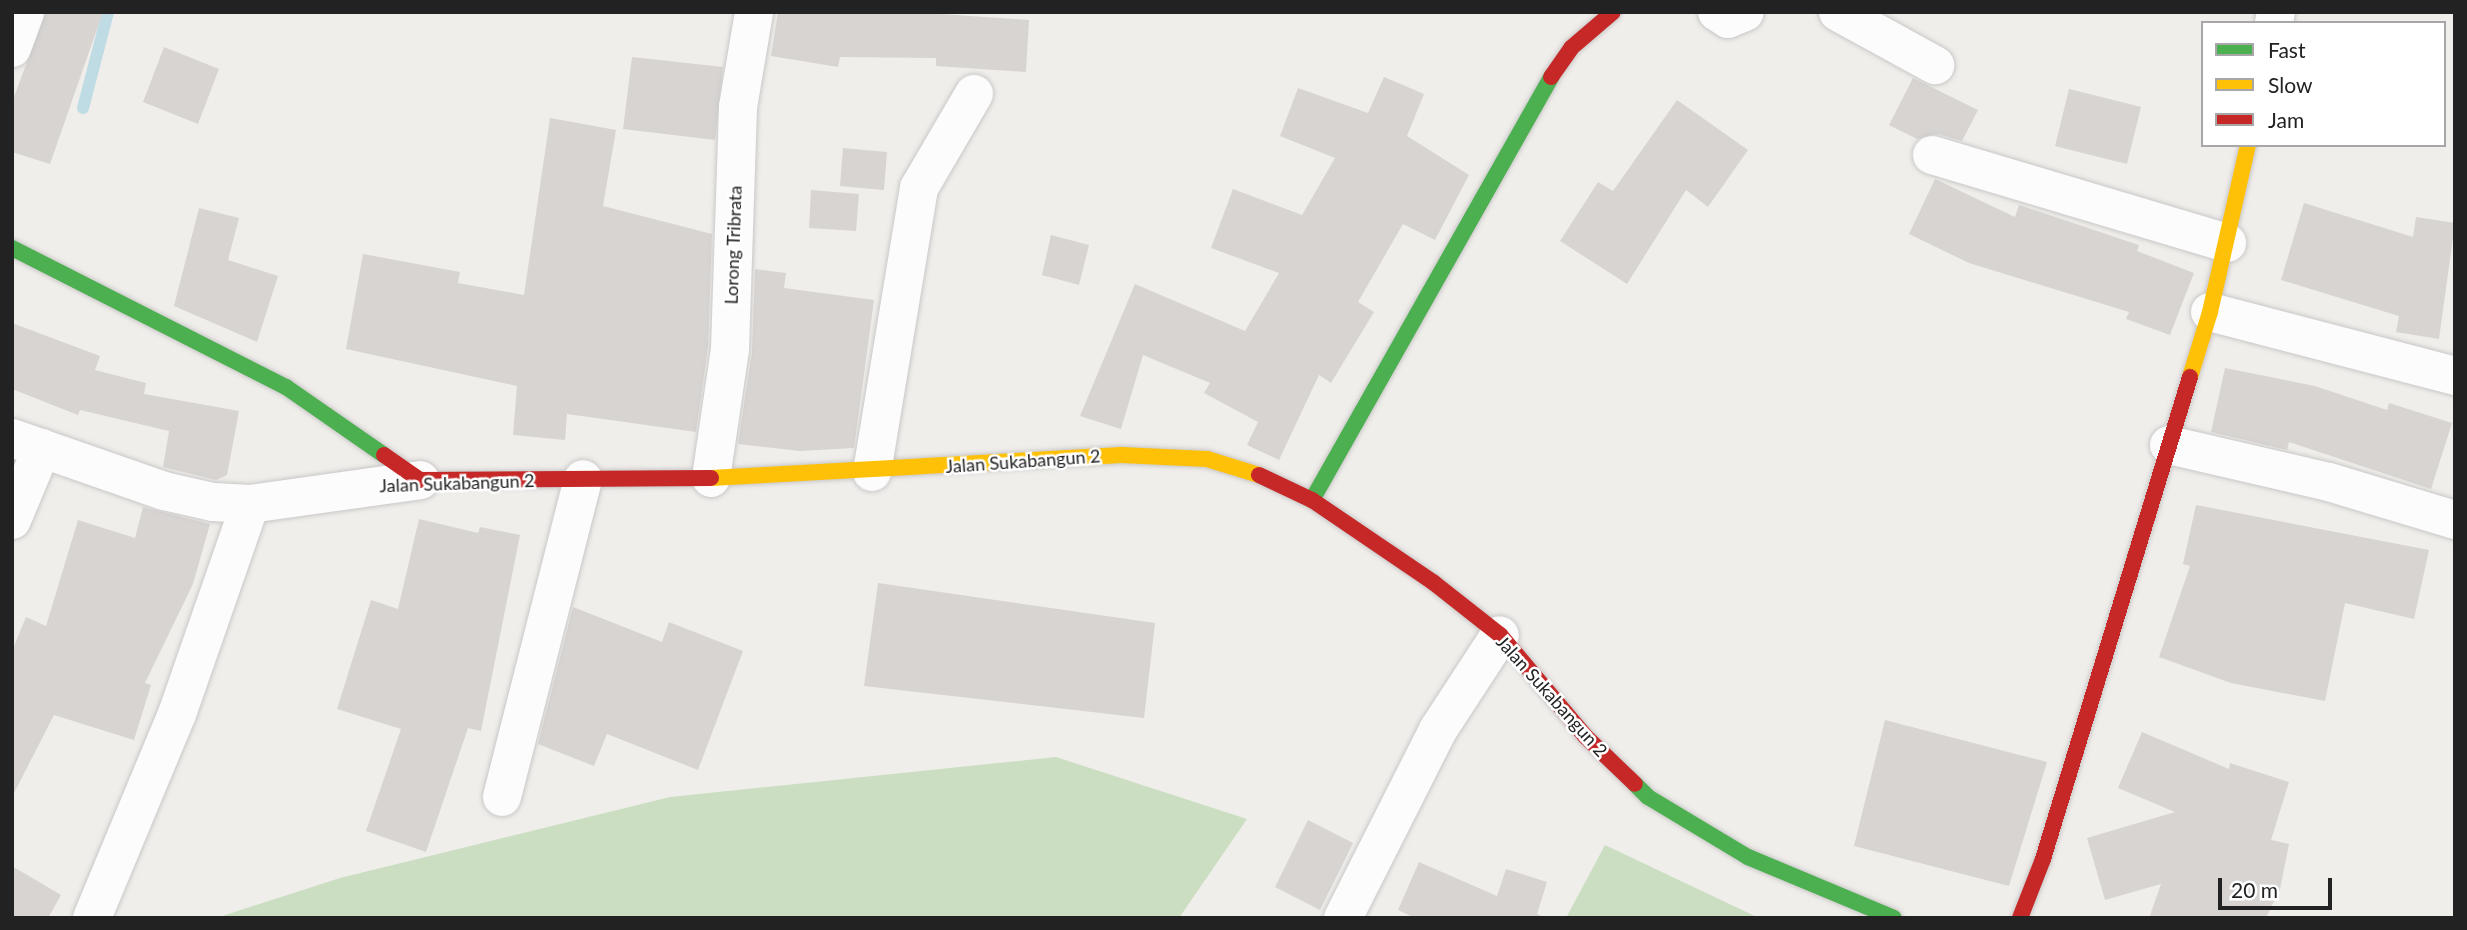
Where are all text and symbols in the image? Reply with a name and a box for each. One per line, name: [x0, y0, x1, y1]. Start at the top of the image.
legend: [2201, 21, 2446, 147]
text: Fast: [2268, 37, 2305, 62]
text: Slow: [2268, 72, 2312, 97]
text: Jam: [2268, 107, 2304, 132]
street label: Lorong Tribrata: [720, 185, 746, 305]
street label: Jalan Sukabangun 2: [945, 445, 1101, 477]
street label: Jalan Sukabangun 2: [379, 469, 535, 497]
street label: Jalan Sukabangun 2: [1492, 631, 1612, 761]
scale bar: [2222, 864, 2336, 908]
text: 20 m: [2231, 877, 2278, 902]

